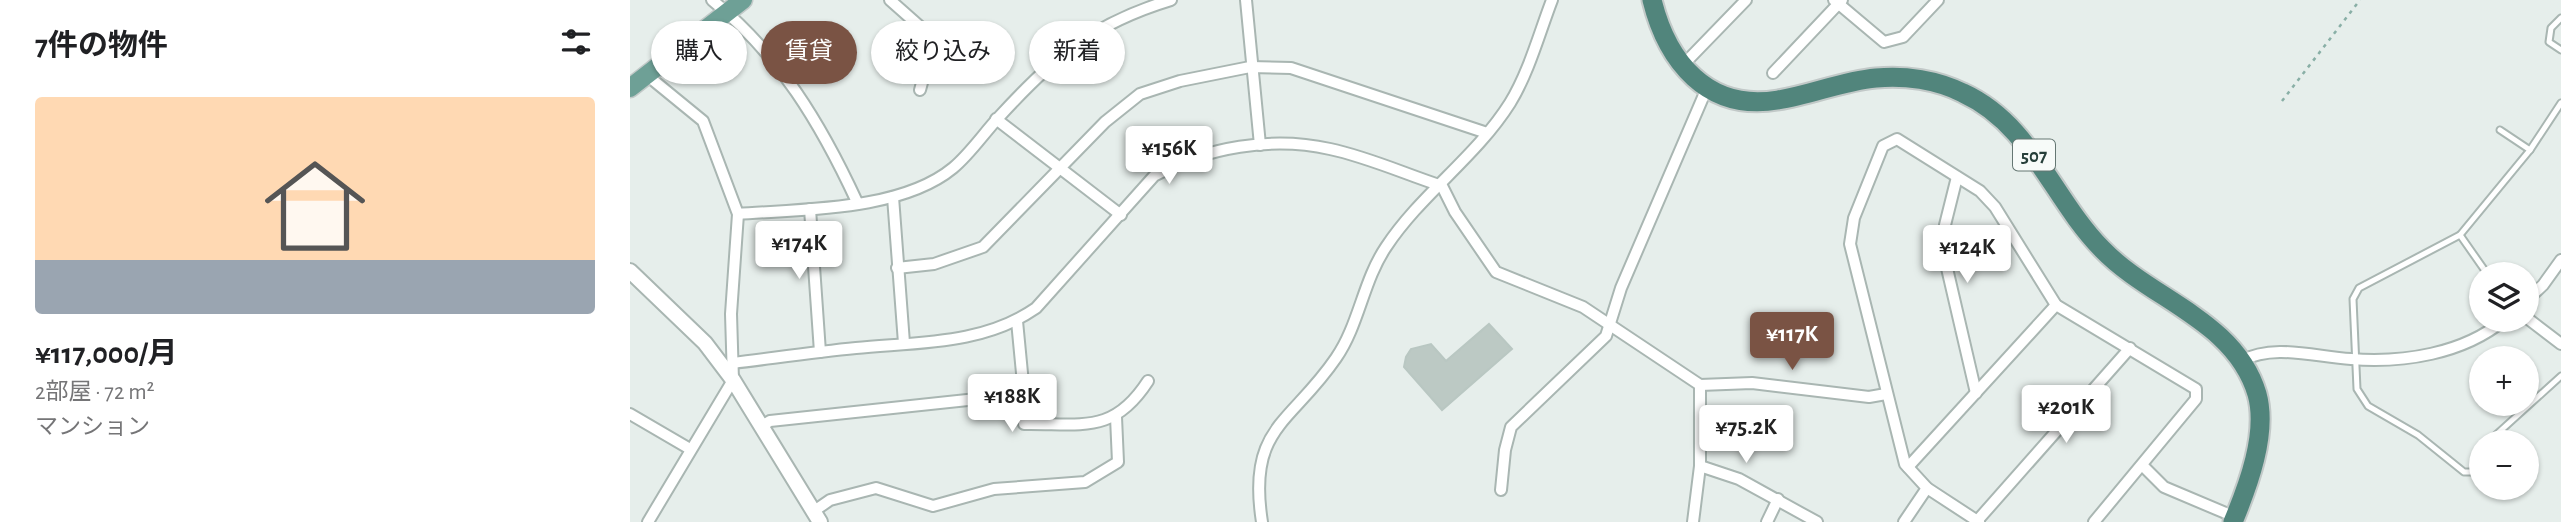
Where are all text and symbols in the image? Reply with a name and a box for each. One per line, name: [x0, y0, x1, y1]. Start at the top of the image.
chip: 購入: [651, 21, 747, 84]
chip: 賃貸: [761, 21, 857, 84]
chip: 絞り込み: [871, 21, 1015, 84]
chip: 新着: [1029, 21, 1125, 84]
icon: filters: [557, 23, 595, 61]
text: 7件の物件: [35, 31, 168, 61]
pin: ¥156K: [1120, 127, 1218, 186]
text: ¥156K: [1142, 137, 1196, 160]
road number: 507: [2013, 140, 2055, 170]
icon: home: [252, 143, 378, 269]
pin: ¥174K: [750, 222, 848, 281]
pin: ¥124K: [1918, 226, 2016, 285]
text: ¥174K: [771, 232, 827, 255]
text: ¥124K: [1939, 236, 1995, 259]
map controls: [2469, 262, 2539, 500]
button: layers: [2469, 262, 2539, 332]
pin: ¥117K: [1743, 312, 1841, 372]
text: ¥117K: [1766, 323, 1818, 346]
text: ¥117,000/月: [35, 339, 178, 369]
button: +: [2469, 346, 2539, 416]
pin: ¥188K: [963, 374, 1061, 434]
text: 2部屋 · 72 m²: [35, 381, 155, 404]
text: ¥188K: [984, 385, 1040, 408]
pin: ¥201K: [2017, 386, 2115, 445]
text: ¥201K: [2038, 396, 2094, 419]
pin: ¥75.2K: [1689, 406, 1803, 465]
text: マンション: [35, 416, 150, 439]
text: ¥75.2K: [1715, 416, 1777, 439]
button: −: [2469, 430, 2539, 500]

